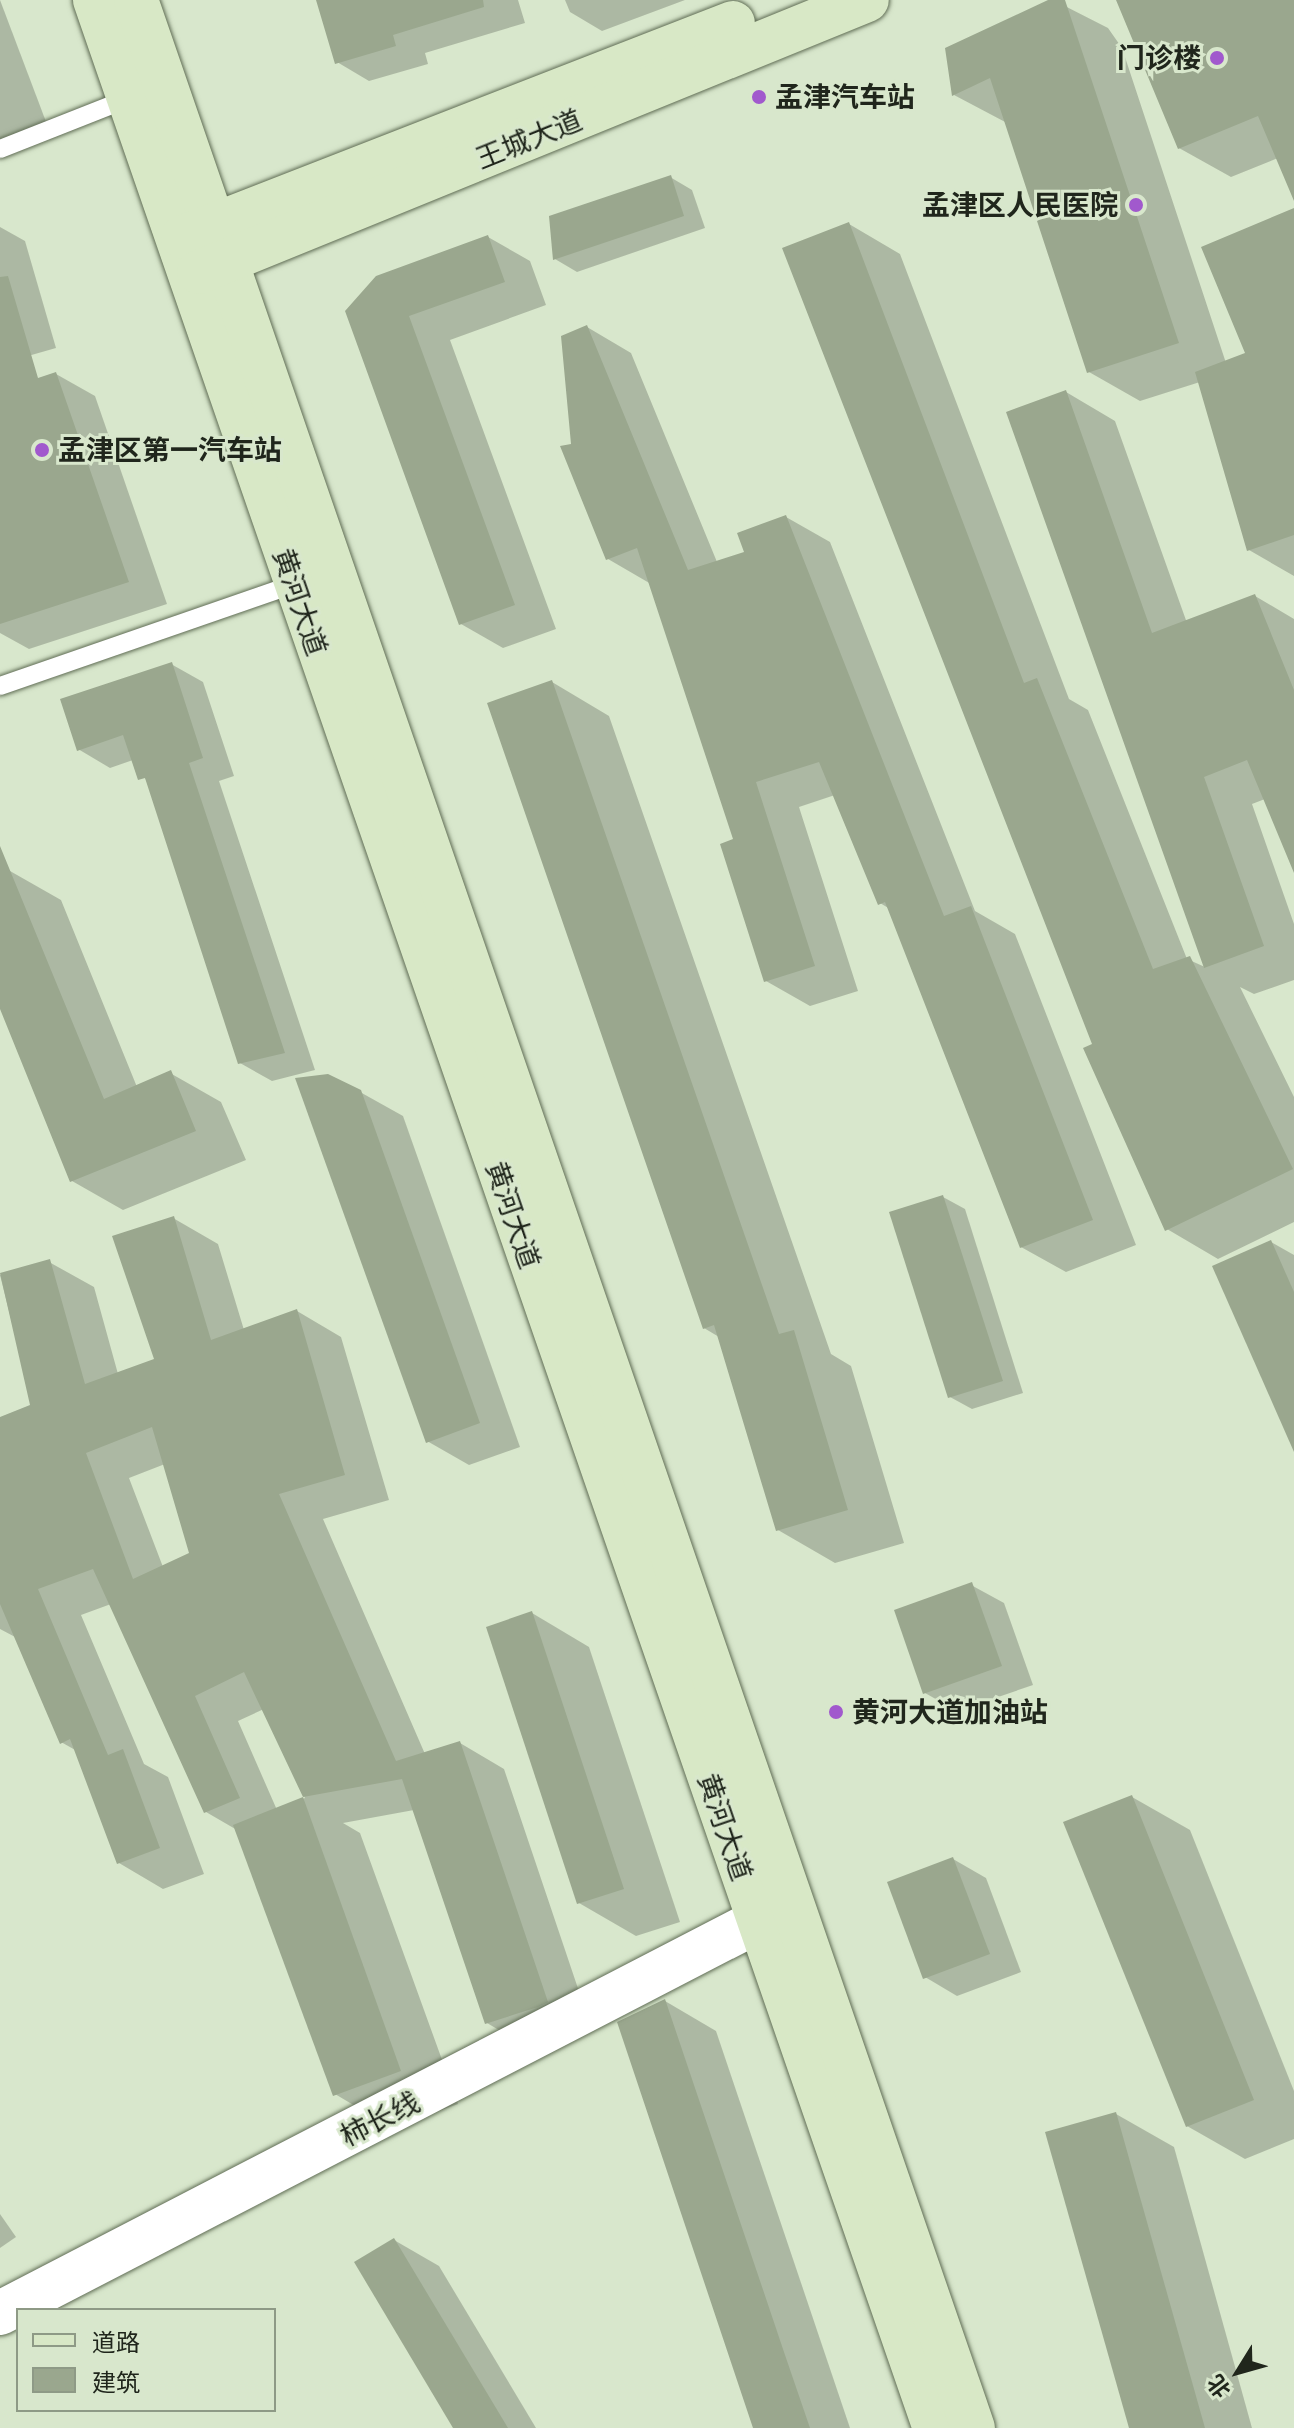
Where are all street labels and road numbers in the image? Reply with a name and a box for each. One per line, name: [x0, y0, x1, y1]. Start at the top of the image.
street label: 王城大道: [471, 102, 587, 176]
street label: 黄河大道: [266, 544, 334, 660]
street label: 黄河大道: [479, 1157, 547, 1273]
street label: 黄河大道: [691, 1769, 759, 1885]
street label: 柿长线: [335, 2085, 425, 2153]

